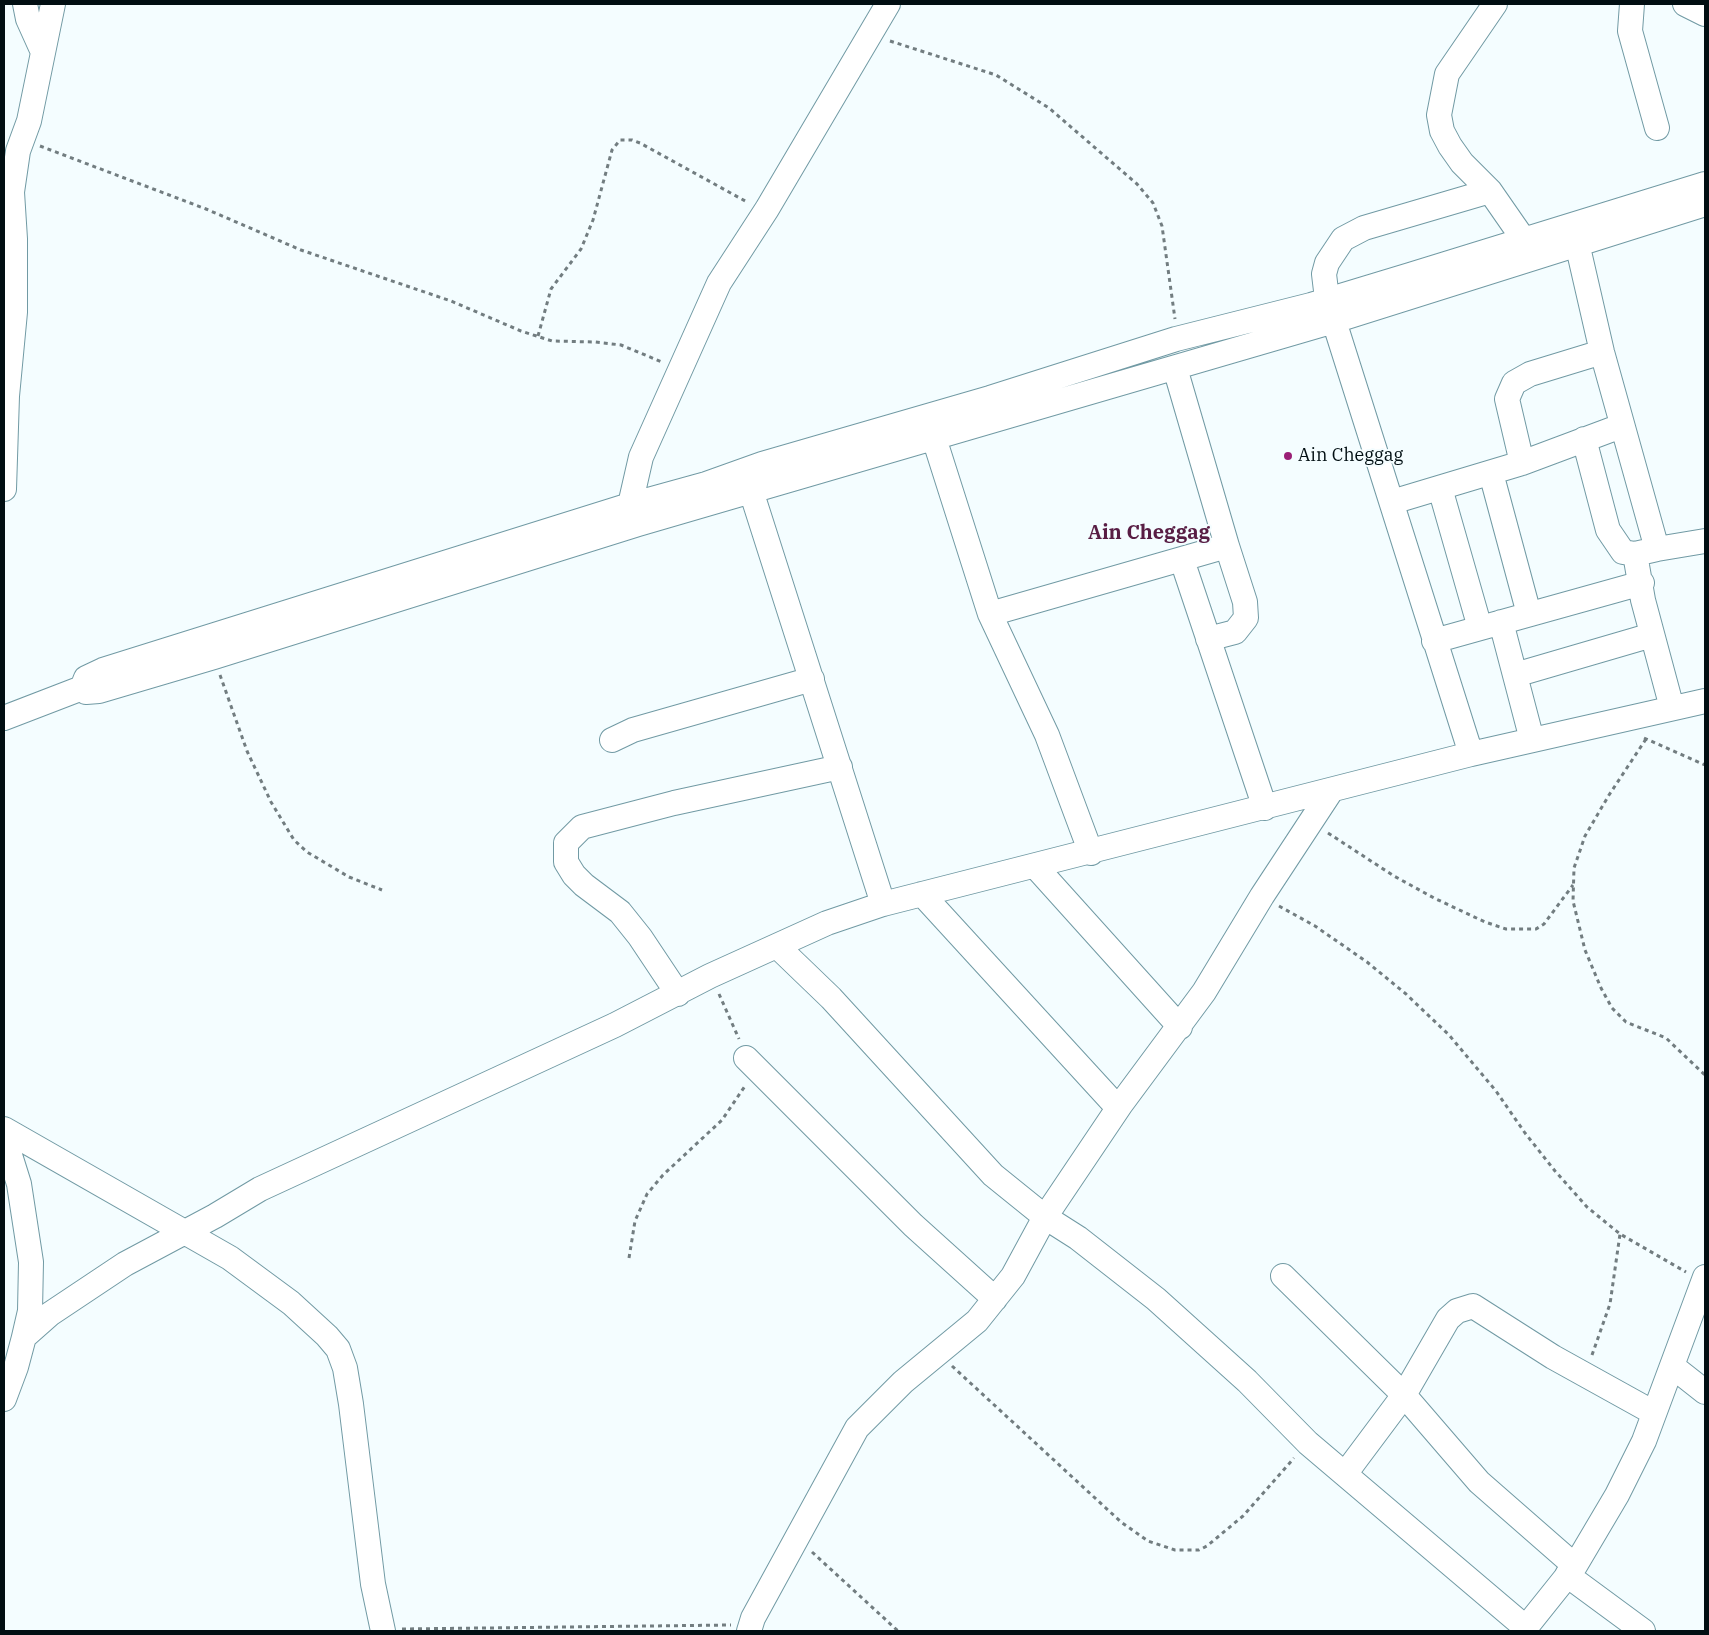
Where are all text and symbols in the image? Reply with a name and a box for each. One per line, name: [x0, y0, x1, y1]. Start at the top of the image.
place label: Ain Cheggag: [1298, 445, 1403, 467]
marker: Ain Cheggag: [1282, 450, 1294, 462]
district label: Ain Cheggag: [1088, 521, 1210, 545]

